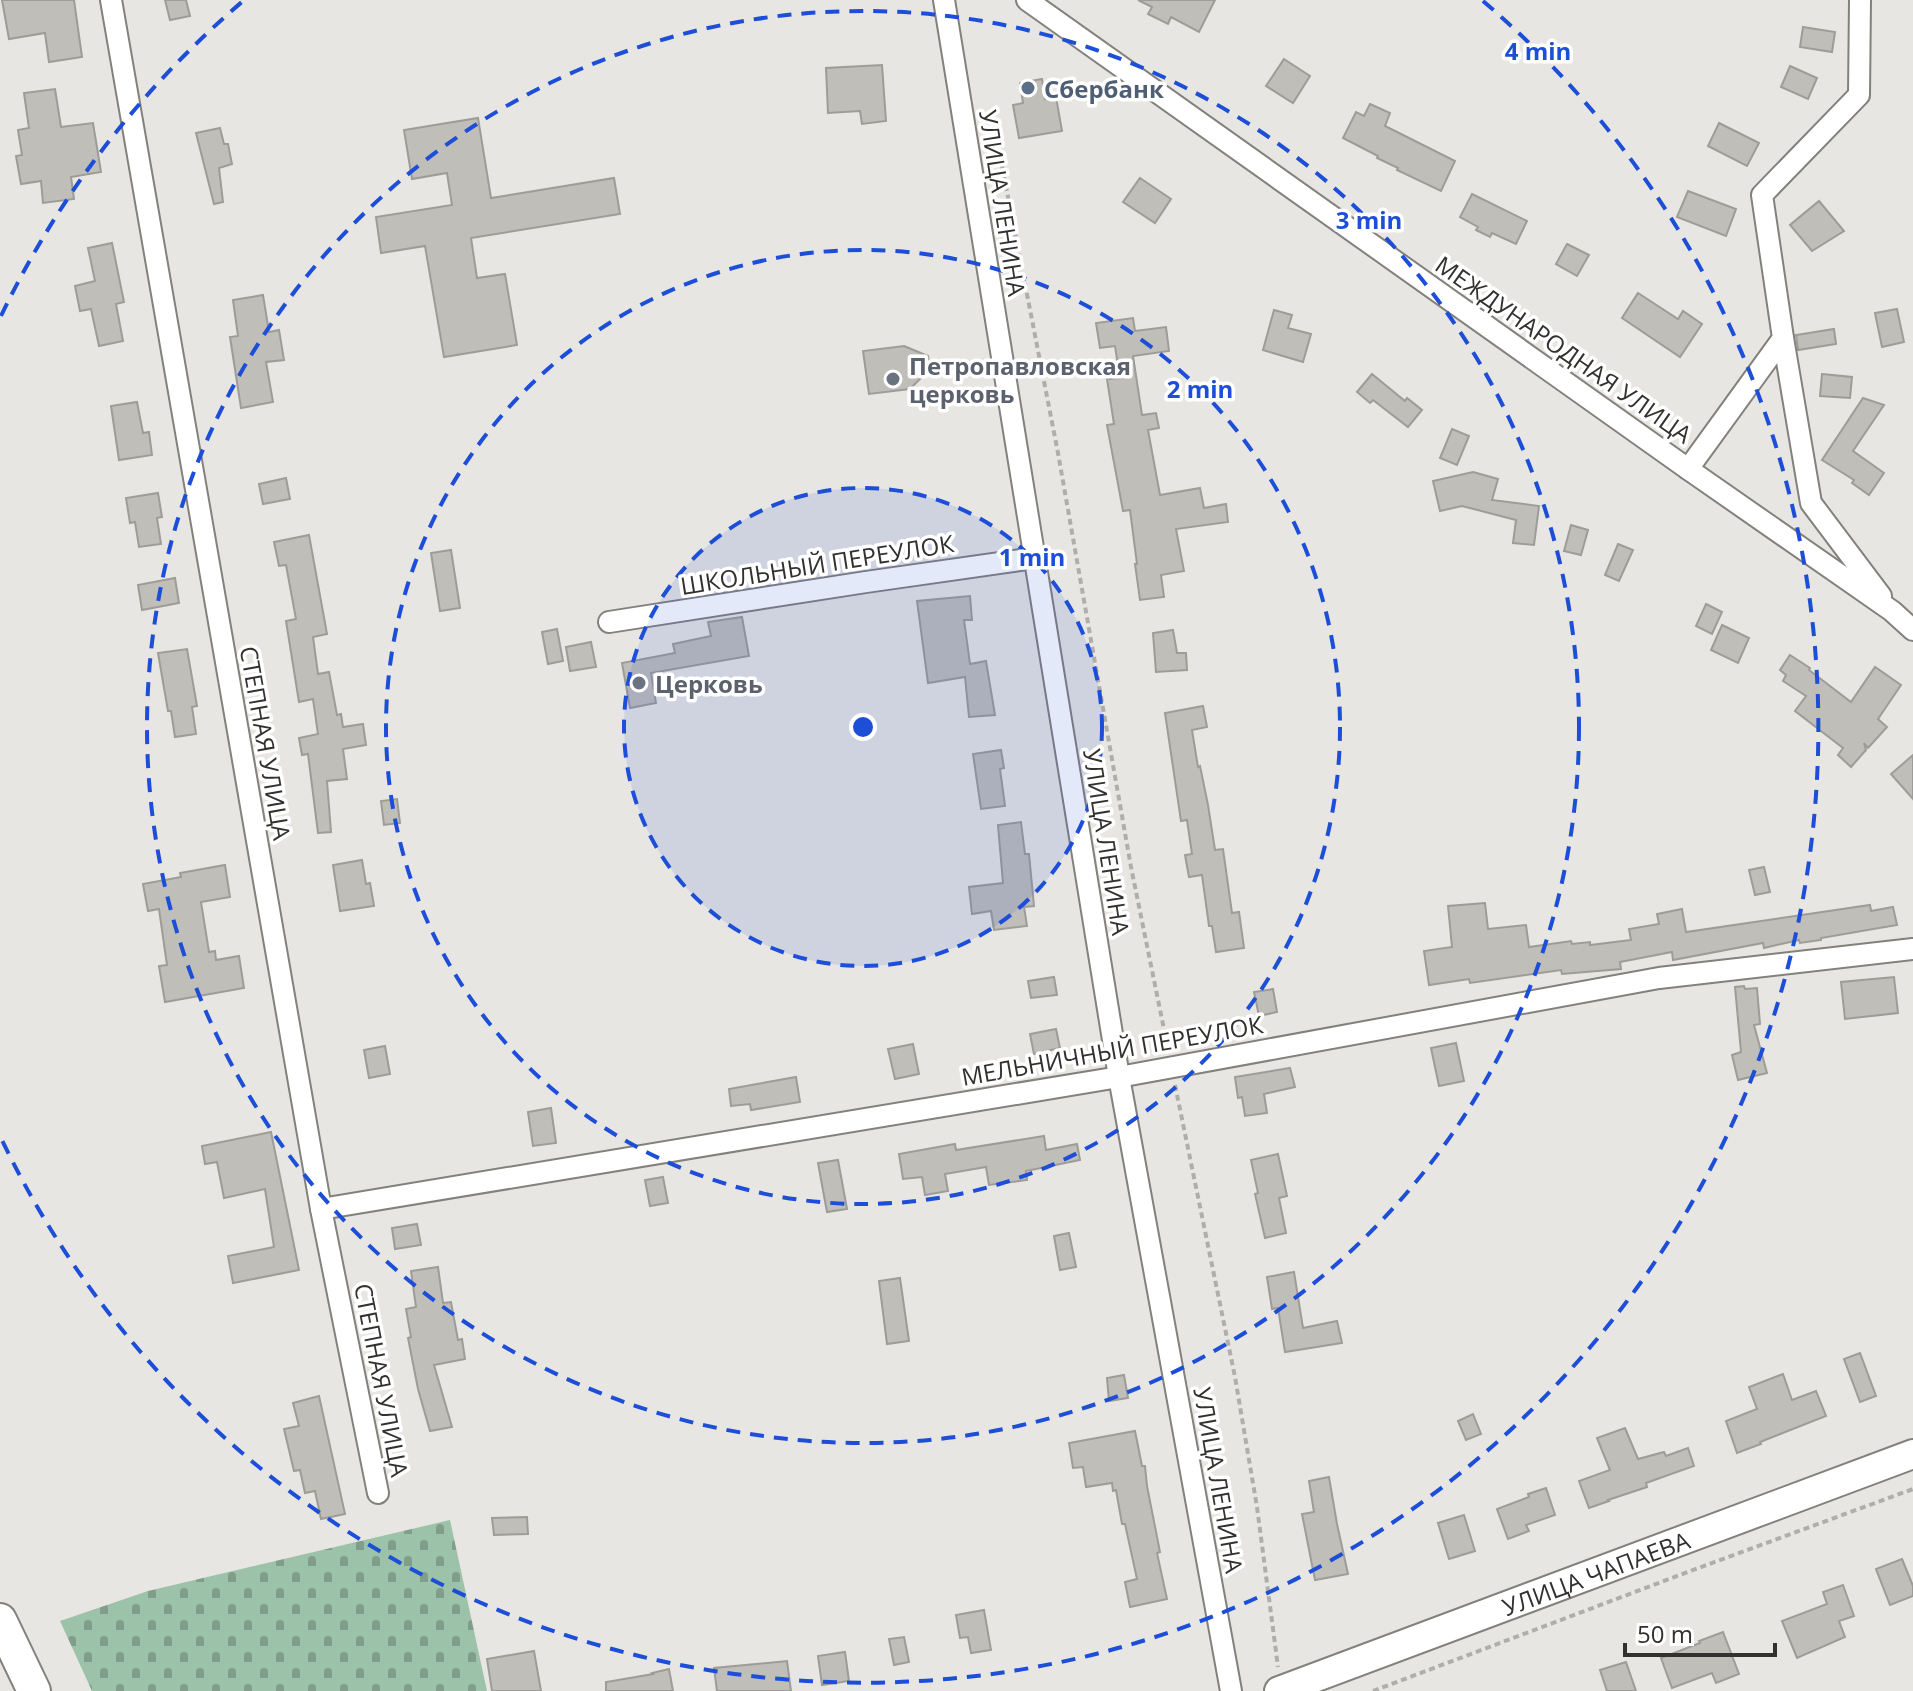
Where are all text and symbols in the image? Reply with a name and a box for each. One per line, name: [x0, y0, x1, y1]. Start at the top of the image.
text: 4 min: [1505, 34, 1571, 67]
place label: Сбербанк: [1044, 72, 1164, 105]
marker: Сбербанк: [1019, 79, 1037, 97]
street label: УЛИЦА ЛЕНИНА: [972, 108, 1034, 299]
text: 3 min: [1336, 203, 1402, 236]
street label: МЕЖДУНАРОДНАЯ УЛИЦА: [1429, 248, 1699, 451]
place label: Петропавловская церковь: [909, 349, 1131, 410]
marker: Петропавловская церковь: [884, 370, 902, 388]
text: 2 min: [1167, 372, 1233, 405]
street label: ШКОЛЬНЫЙ ПЕРЕУЛОК: [678, 526, 956, 602]
text: 1 min: [999, 540, 1065, 573]
street label: СТЕПНАЯ УЛИЦА: [233, 644, 299, 843]
place label: Церковь: [655, 667, 763, 700]
marker: Церковь: [630, 674, 648, 692]
centre of rings: [849, 713, 877, 741]
street label: УЛИЦА ЛЕНИНА: [1076, 747, 1138, 938]
street label: МЕЛЬНИЧНЫЙ ПЕРЕУЛОК: [959, 1007, 1266, 1093]
street label: СТЕПНАЯ УЛИЦА: [347, 1281, 417, 1480]
street label: УЛИЦА ЛЕНИНА: [1186, 1385, 1252, 1576]
street label: УЛИЦА ЧАПАЕВА: [1497, 1522, 1695, 1623]
scale bar: [1625, 1607, 1775, 1657]
text: 50 m: [1637, 1617, 1693, 1650]

